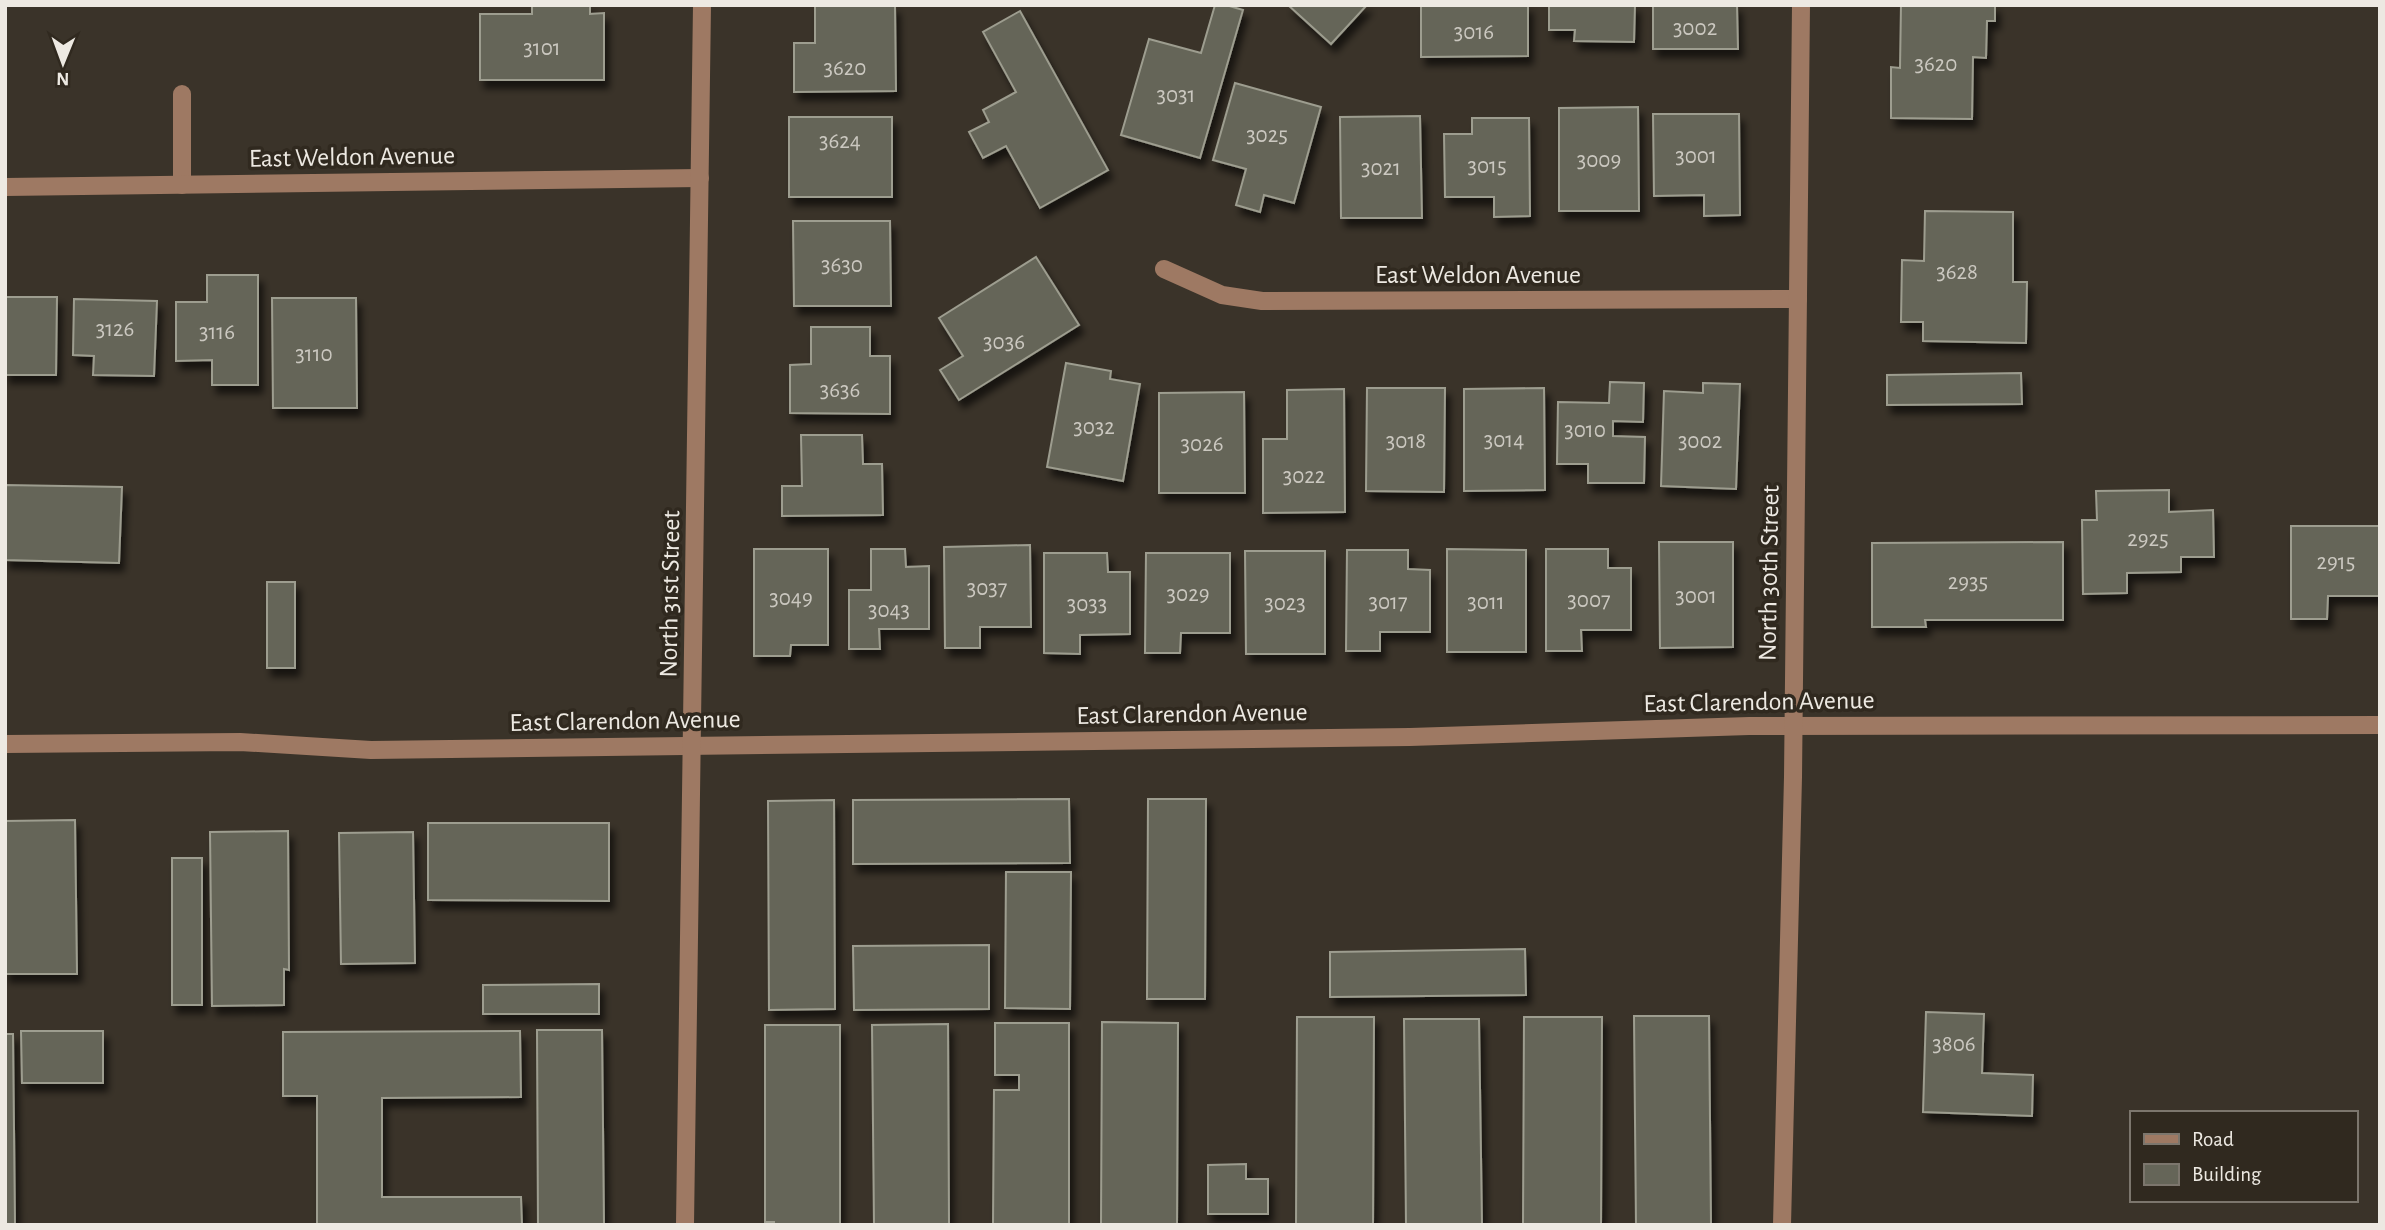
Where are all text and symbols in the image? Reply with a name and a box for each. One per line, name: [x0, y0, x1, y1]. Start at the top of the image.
house number: 3002: [1673, 17, 1717, 40]
house number: 3016: [1454, 21, 1494, 44]
north arrow: [28, 28, 98, 98]
house number: 3101: [523, 37, 561, 60]
house number: 3620: [1915, 53, 1957, 76]
house number: 3620: [824, 57, 866, 80]
text: N: [56, 69, 70, 88]
house number: 3031: [1156, 84, 1196, 107]
house number: 3025: [1246, 124, 1288, 147]
house number: 3624: [819, 130, 861, 153]
street label: East Weldon Avenue: [249, 142, 455, 172]
house number: 3001: [1675, 145, 1717, 168]
house number: 3009: [1577, 149, 1621, 172]
house number: 3015: [1467, 155, 1507, 178]
house number: 3021: [1361, 157, 1401, 180]
house number: 3630: [821, 254, 863, 277]
house number: 3628: [1936, 261, 1978, 284]
street label: East Weldon Avenue: [1375, 262, 1581, 288]
house number: 3126: [96, 318, 134, 341]
house number: 3116: [199, 321, 235, 344]
house number: 3036: [983, 331, 1025, 354]
house number: 3110: [295, 343, 333, 366]
house number: 3636: [820, 379, 860, 402]
house number: 3032: [1073, 416, 1115, 439]
house number: 3010: [1564, 419, 1606, 442]
house number: 3014: [1484, 429, 1524, 452]
house number: 3018: [1386, 430, 1426, 453]
house number: 3002: [1678, 430, 1722, 453]
house number: 3026: [1181, 433, 1223, 456]
house number: 3022: [1283, 465, 1325, 488]
street label: North 30th Street: [1754, 485, 1784, 661]
street label: North 31st Street: [656, 510, 684, 678]
house number: 2925: [2127, 528, 2169, 551]
house number: 2915: [2317, 551, 2355, 574]
house number: 2935: [1948, 571, 1988, 594]
house number: 3037: [967, 577, 1007, 600]
house number: 3029: [1167, 583, 1209, 606]
house number: 3001: [1675, 585, 1717, 608]
house number: 3049: [769, 587, 813, 610]
house number: 3007: [1567, 589, 1611, 612]
house number: 3017: [1368, 591, 1408, 614]
house number: 3011: [1467, 591, 1505, 614]
house number: 3023: [1264, 592, 1306, 615]
house number: 3033: [1067, 593, 1107, 616]
house number: 3043: [868, 599, 910, 622]
street label: East Clarendon Avenue: [1643, 687, 1875, 717]
street label: East Clarendon Avenue: [1076, 699, 1308, 729]
street label: East Clarendon Avenue: [509, 706, 741, 736]
house number: 3806: [1932, 1033, 1976, 1056]
legend: [2130, 1111, 2357, 1202]
text: Road: [2192, 1129, 2234, 1150]
text: Building: [2192, 1164, 2262, 1185]

